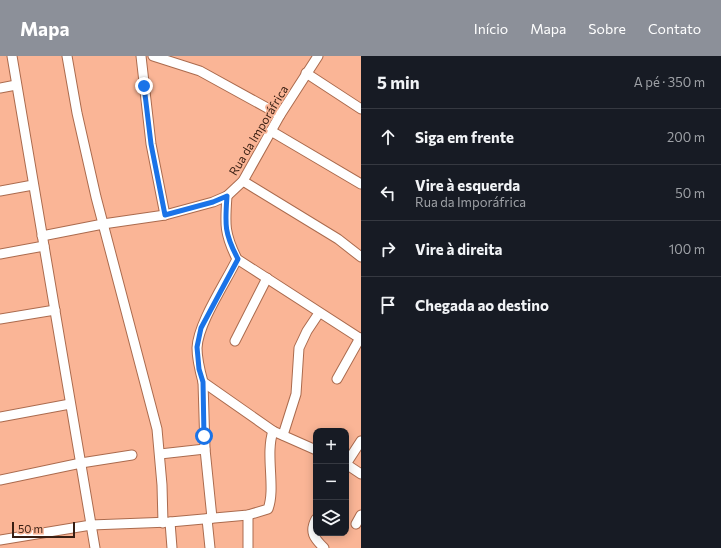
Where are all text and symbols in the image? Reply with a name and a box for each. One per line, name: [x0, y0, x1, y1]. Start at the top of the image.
text: Mapa: [20, 17, 69, 40]
text: Início: [474, 20, 508, 37]
text: Mapa: [530, 20, 566, 37]
text: Sobre: [588, 20, 626, 37]
text: Contato: [648, 20, 701, 37]
text: 5 min: [377, 72, 420, 93]
text: A pé · 350 m: [634, 74, 705, 90]
route end: [135, 77, 153, 95]
street label: Rua da Imporáfrica: [226, 82, 290, 178]
icon: ahead: [377, 126, 399, 148]
text: Siga em frente: [415, 128, 514, 146]
text: 200 m: [667, 129, 705, 145]
text: Vire à esquerda: [415, 176, 520, 194]
icon: left: [377, 182, 399, 204]
text: 50 m: [675, 185, 705, 201]
text: Rua da Imporáfrica: [415, 194, 526, 210]
icon: right: [377, 238, 399, 260]
text: Vire à direita: [415, 240, 503, 258]
text: 100 m: [669, 241, 705, 257]
icon: arrive: [377, 294, 399, 316]
text: Chegada ao destino: [415, 296, 549, 314]
route start: [195, 427, 213, 445]
map controls: [313, 428, 349, 536]
button: +: [313, 428, 349, 464]
button: −: [313, 464, 349, 500]
button: layers: [313, 500, 349, 536]
scale bar: [12, 520, 75, 539]
text: 50 m: [18, 522, 43, 535]

